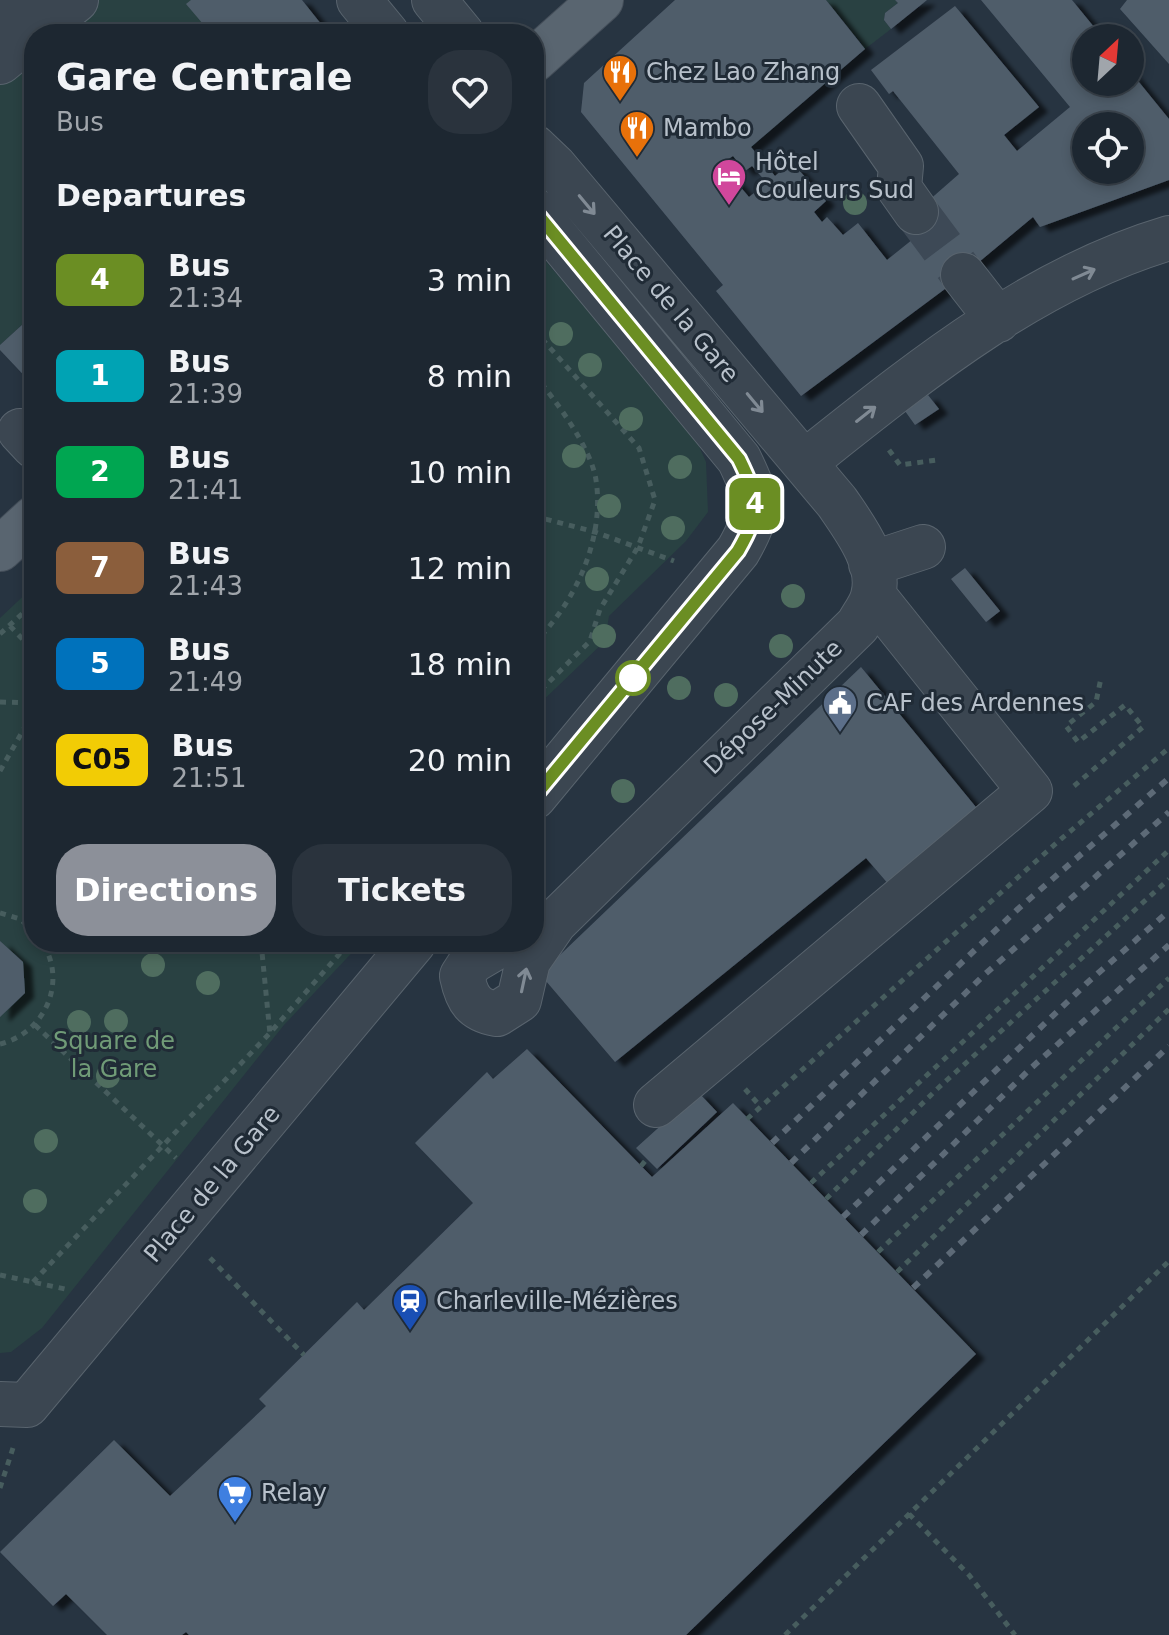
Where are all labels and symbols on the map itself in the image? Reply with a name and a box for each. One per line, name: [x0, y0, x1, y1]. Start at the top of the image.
north arrow: [1072, 24, 1144, 96]
restaurant icon: Chez Lao Zhang: [601, 53, 639, 103]
place label: Chez Lao Zhang: [646, 58, 840, 86]
restaurant icon: Mambo: [618, 109, 656, 159]
place label: Mambo: [663, 114, 752, 142]
place label: Hôtel Couleurs Sud: [755, 148, 914, 204]
hotel icon: Hôtel Couleurs Sud: [710, 157, 748, 207]
one-way arrow: [578, 194, 596, 214]
street label: Place de la Gare: [597, 220, 745, 388]
one-way arrow: [1071, 265, 1096, 280]
one-way arrow: [746, 392, 764, 413]
one-way arrow: [855, 405, 876, 423]
line badge: 4: [729, 478, 781, 530]
street label: Dépose-Minute: [698, 634, 848, 780]
unlabelled marker: [616, 661, 650, 695]
public building icon: CAF des Ardennes: [821, 684, 859, 734]
place label: CAF des Ardennes: [866, 689, 1084, 717]
one-way arrow: [518, 967, 533, 993]
park label: Square de la Gare: [53, 1027, 175, 1083]
street label: Place de la Gare: [138, 1100, 286, 1268]
station icon: Charleville-Mézières: [391, 1282, 429, 1332]
place label: Charleville-Mézières: [436, 1287, 678, 1315]
supermarket icon: Relay: [216, 1474, 254, 1524]
place label: Relay: [261, 1479, 327, 1507]

